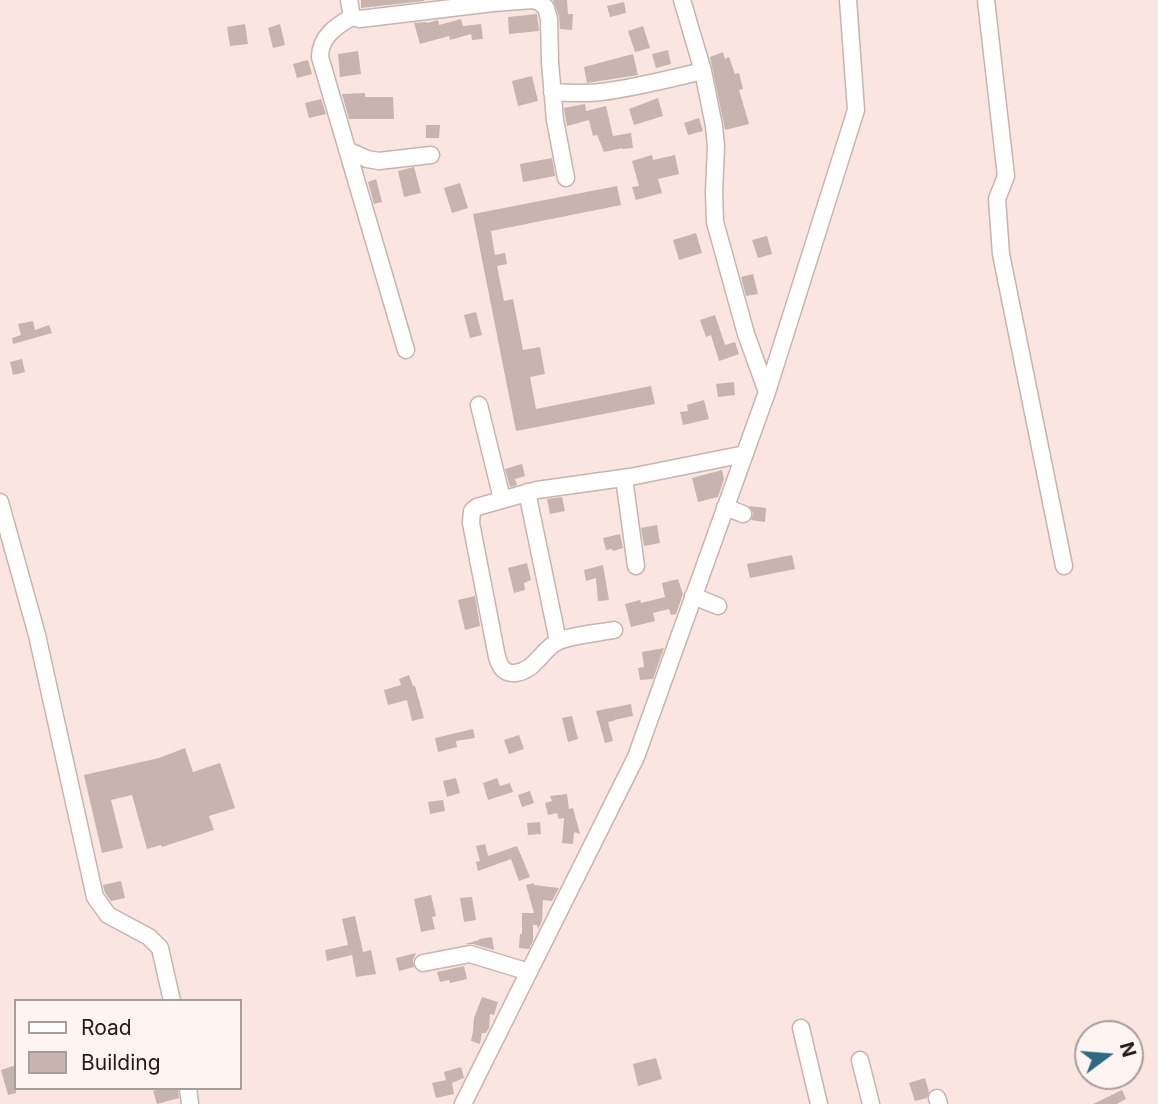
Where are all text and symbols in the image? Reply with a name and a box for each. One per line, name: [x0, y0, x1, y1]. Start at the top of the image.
legend: [14, 999, 242, 1090]
text: Road: [81, 1015, 132, 1040]
north arrow: [1074, 1020, 1144, 1090]
text: N: [1115, 1039, 1141, 1060]
text: Building: [81, 1050, 161, 1075]

